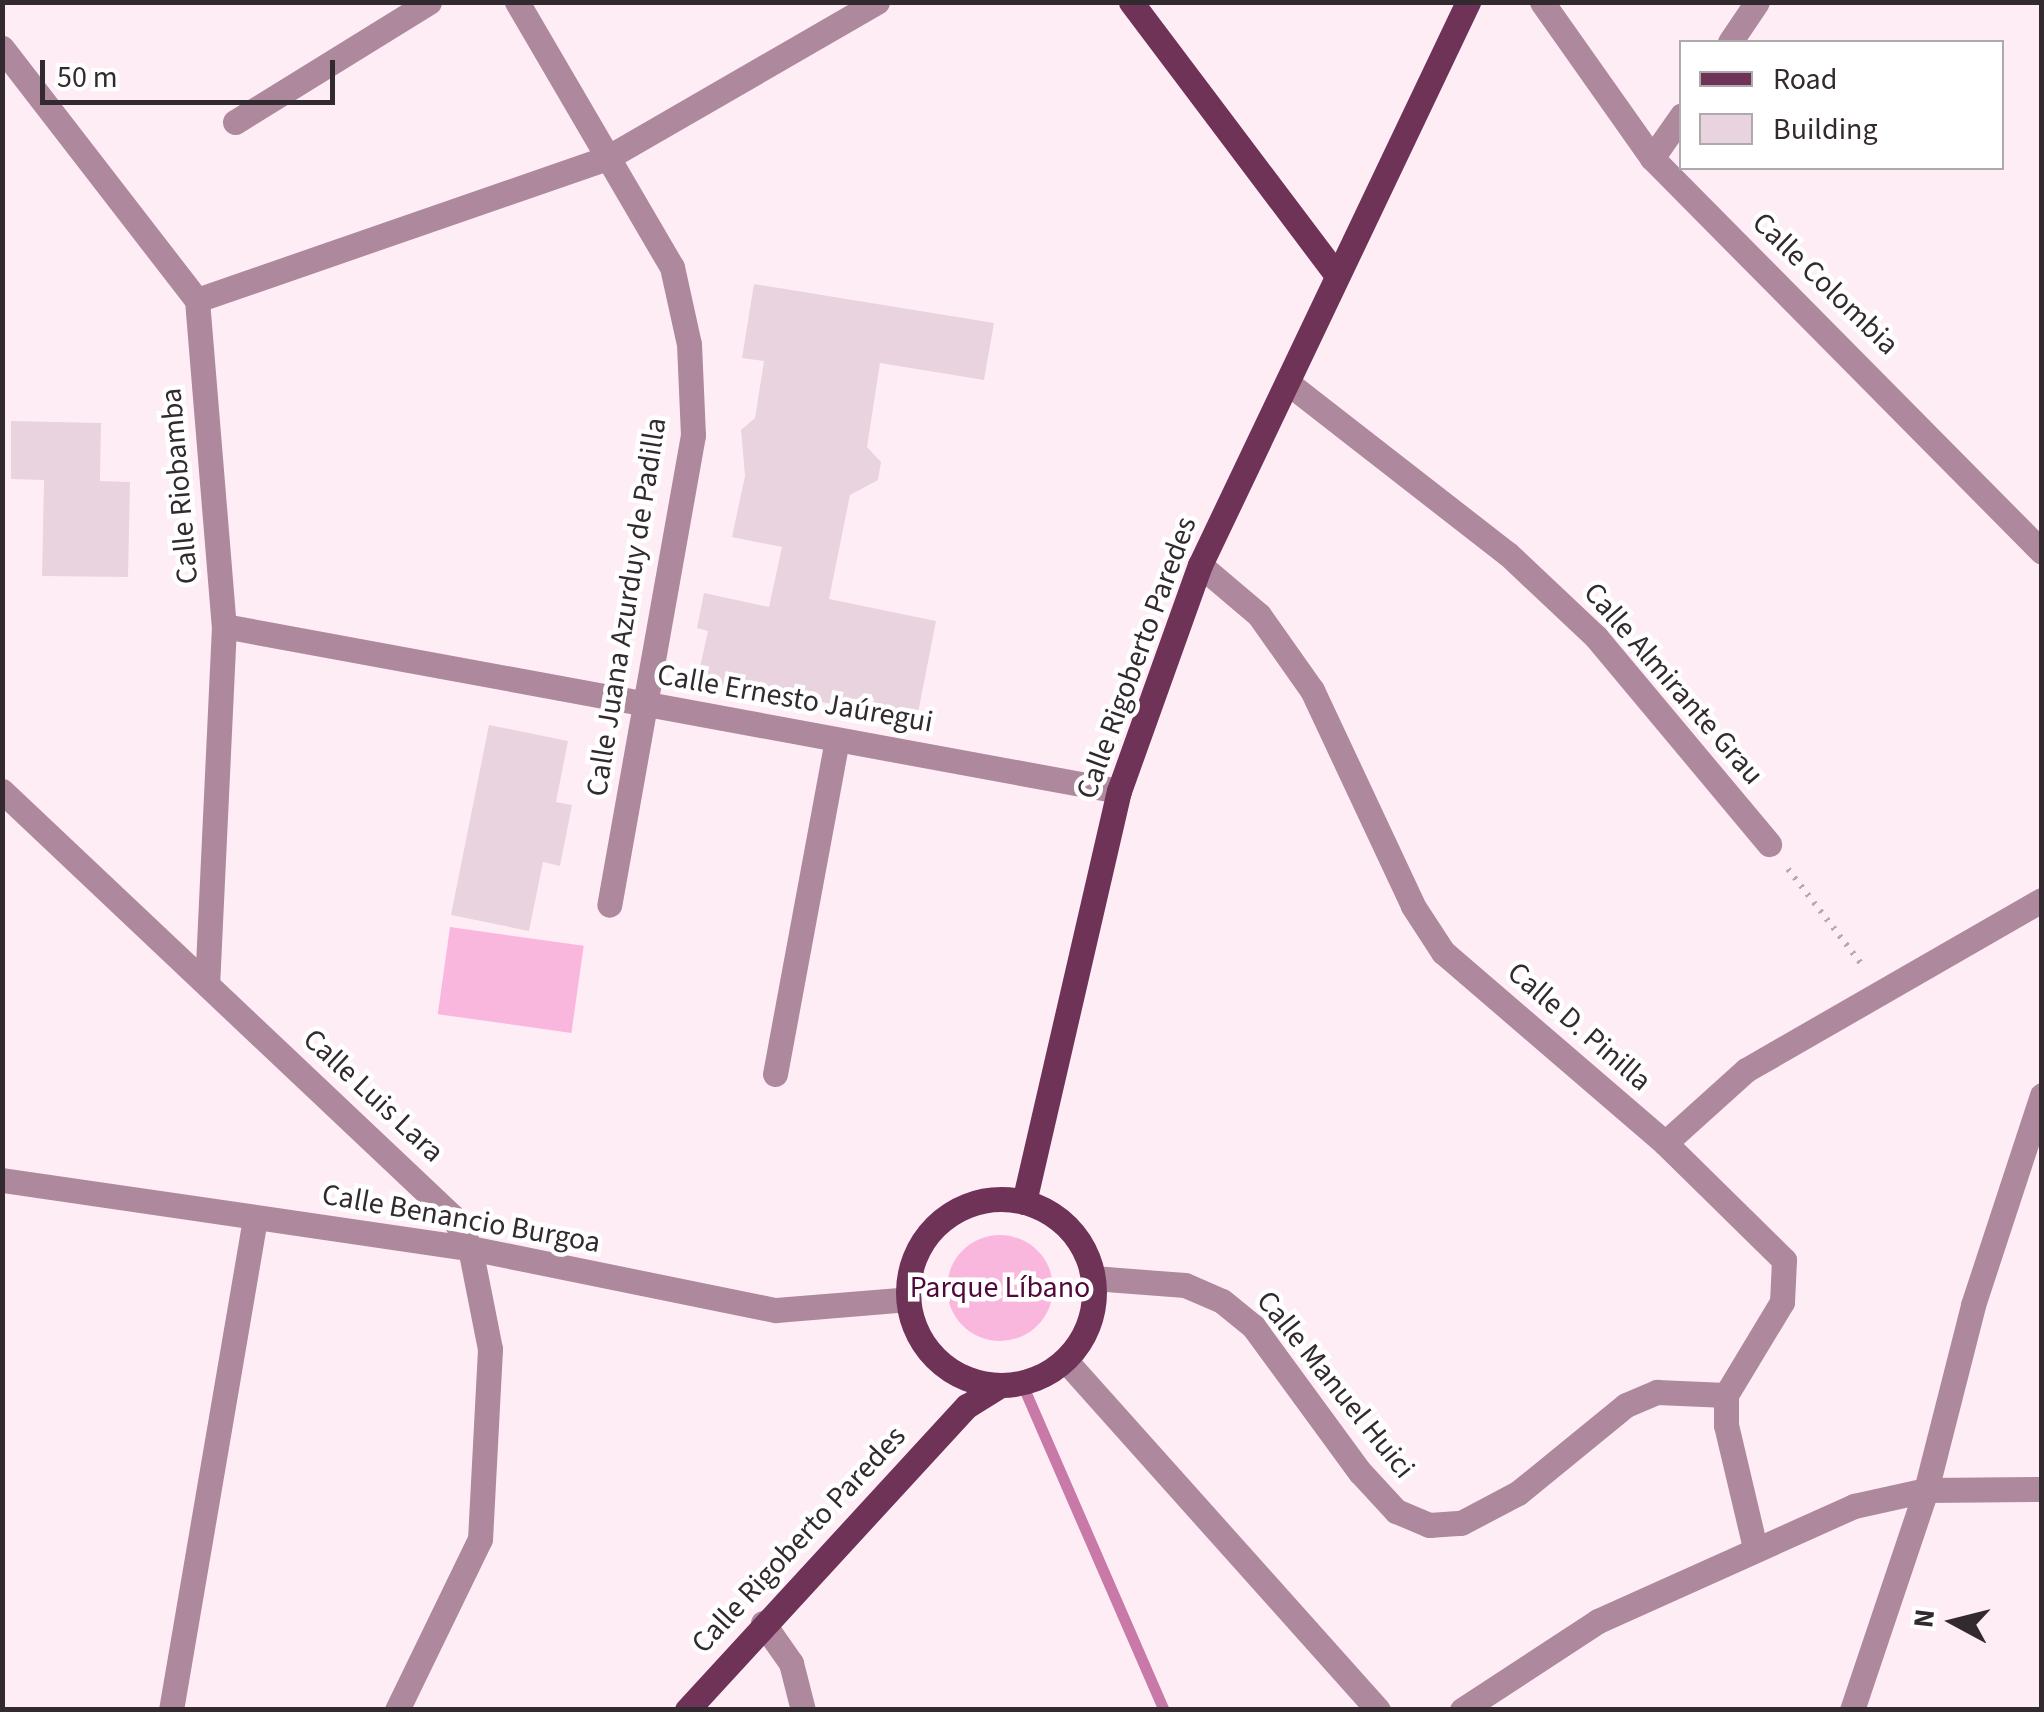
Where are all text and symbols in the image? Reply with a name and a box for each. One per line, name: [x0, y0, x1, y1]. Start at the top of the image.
scale bar: [45, 40, 340, 102]
legend: [1679, 40, 2004, 170]
text: 50 m: [57, 56, 118, 99]
text: Road: [1773, 58, 1837, 101]
text: Building: [1773, 108, 1878, 151]
street label: Calle Colombia: [1744, 205, 1906, 363]
street label: Calle Riobamba: [154, 387, 206, 585]
street label: Calle Juana Azurduy de Padilla: [579, 415, 675, 799]
street label: Calle Rigoberto Paredes: [1069, 512, 1205, 804]
street label: Calle Almirante Grau: [1575, 576, 1771, 792]
street label: Calle Ernesto Jaúregui: [654, 657, 936, 741]
street label: Calle D. Pinilla: [1500, 955, 1658, 1099]
street label: Calle Luis Lara: [295, 1022, 451, 1170]
street label: Calle Benancio Burgoa: [319, 1177, 603, 1261]
park label: Parque Líbano: [910, 1270, 1090, 1306]
street label: Calle Manuel Huici: [1248, 1284, 1422, 1486]
street label: Calle Rigoberto Paredes: [684, 1419, 914, 1661]
north arrow: [1904, 1572, 2004, 1672]
text: N: [1903, 1607, 1945, 1630]

